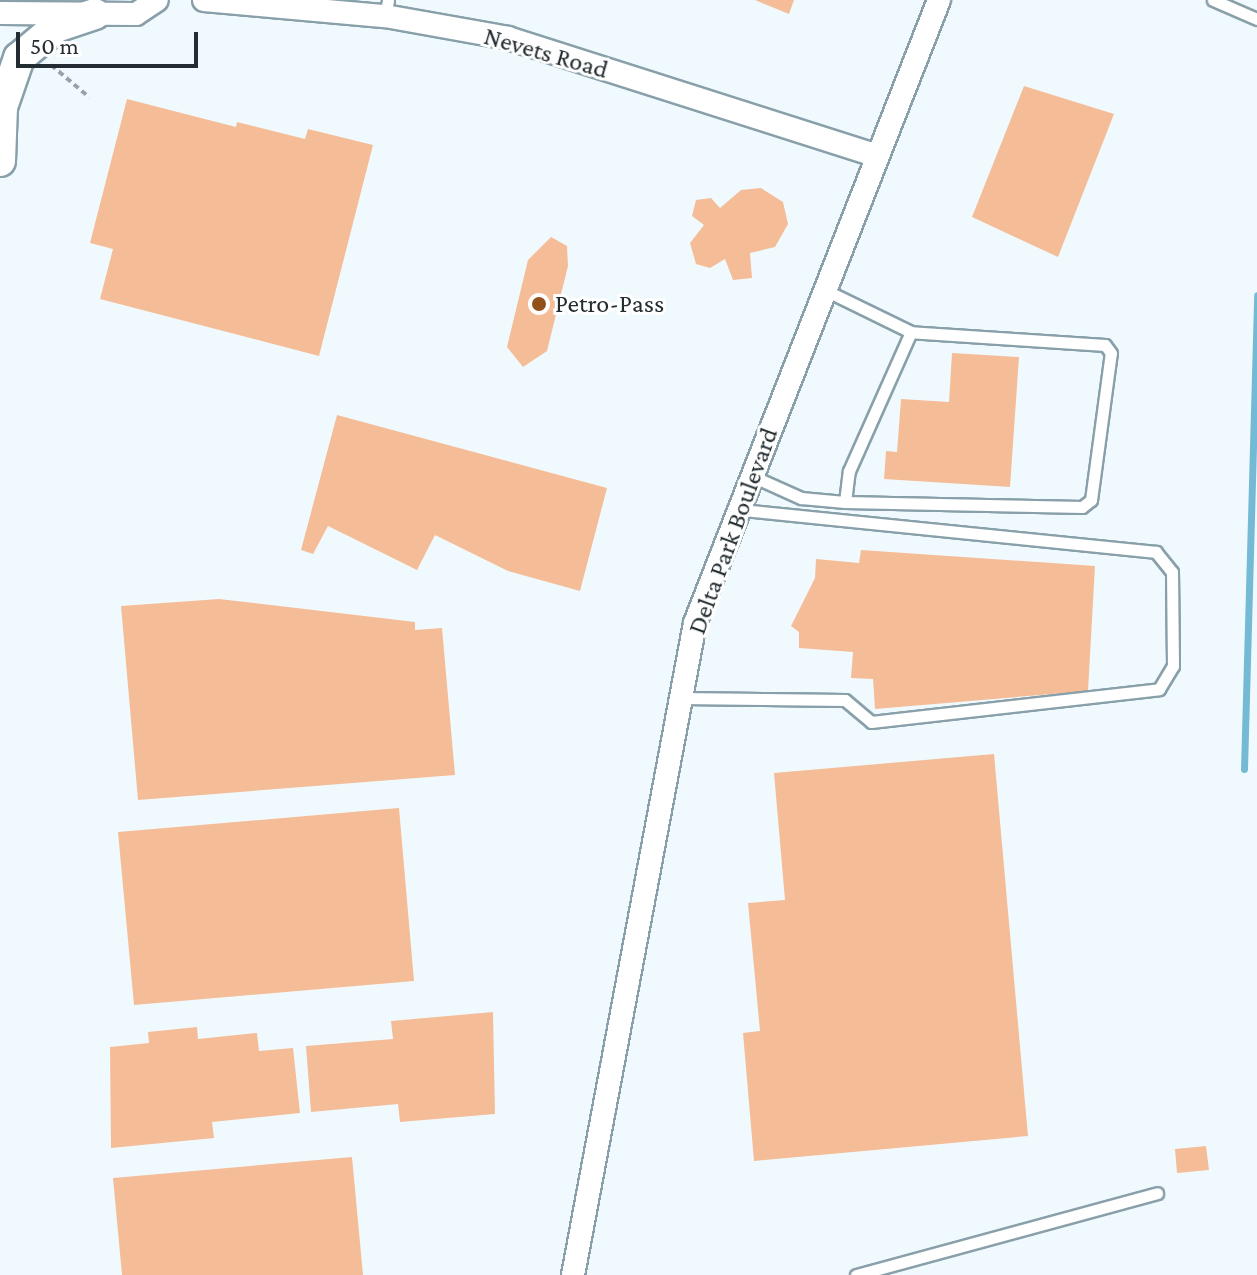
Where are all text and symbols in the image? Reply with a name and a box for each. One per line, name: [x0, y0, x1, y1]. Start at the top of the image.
scale bar: [20, 16, 202, 66]
street label: Nevets Road: [480, 20, 612, 86]
text: 50 m: [30, 32, 79, 59]
place label: Petro-Pass: [555, 288, 664, 320]
marker: Petro-Pass: [530, 295, 548, 313]
street label: Delta Park Boulevard: [681, 424, 785, 638]

